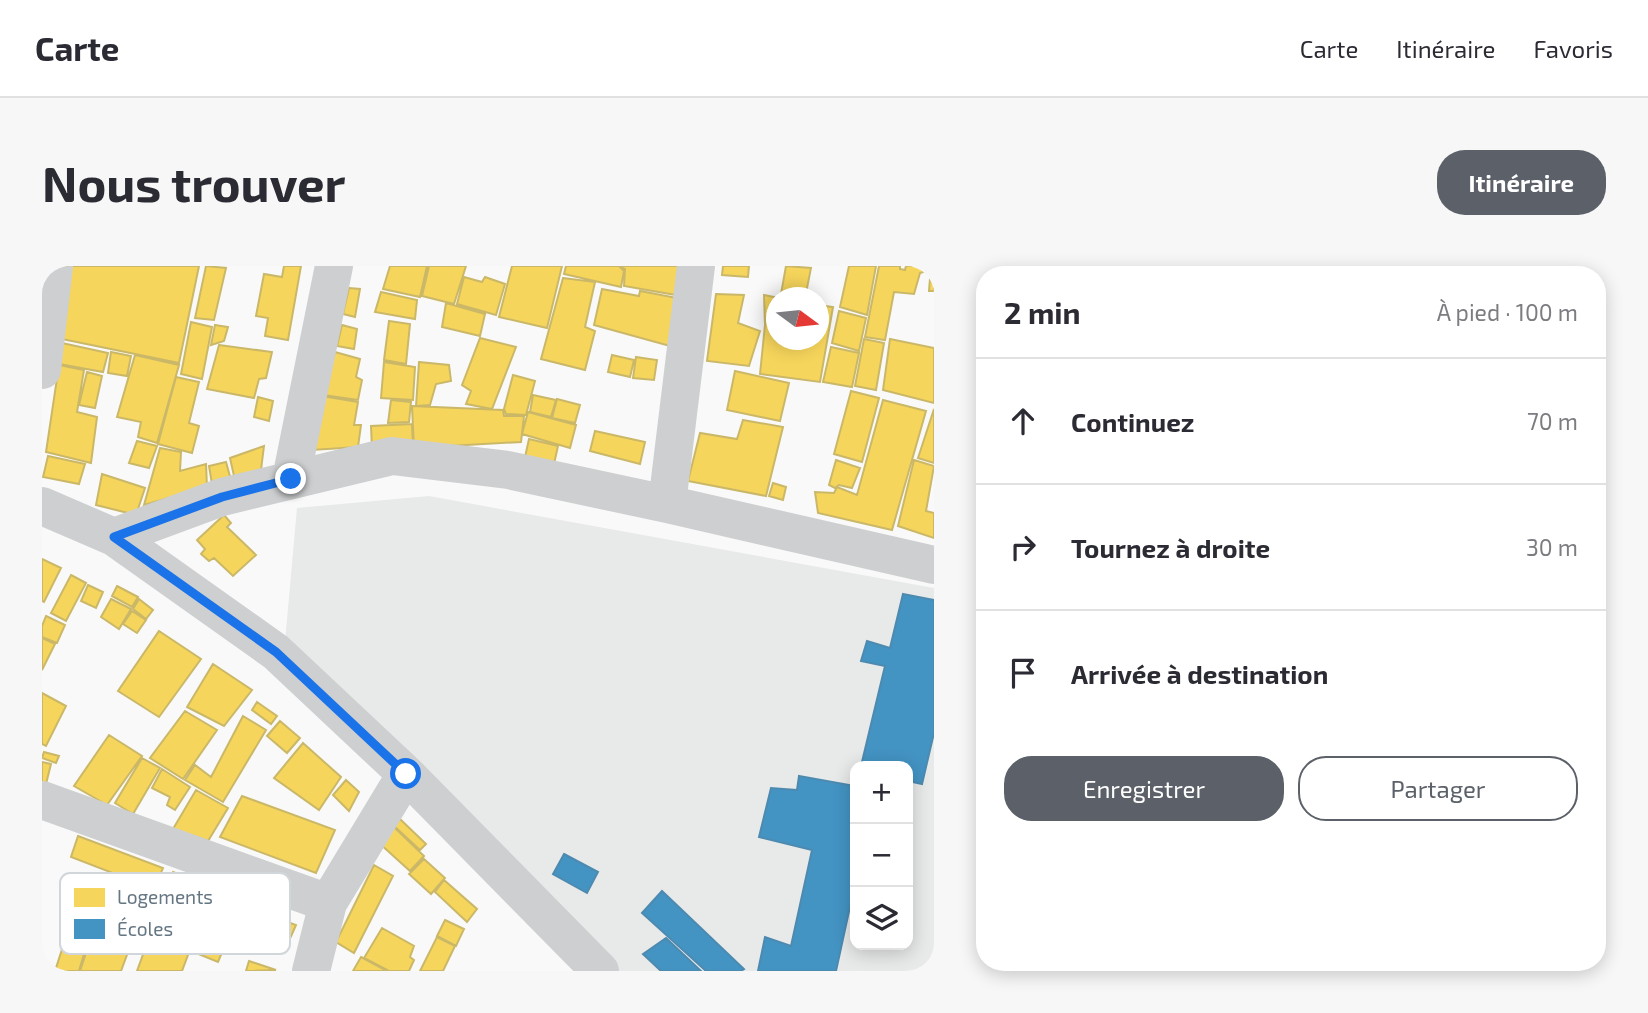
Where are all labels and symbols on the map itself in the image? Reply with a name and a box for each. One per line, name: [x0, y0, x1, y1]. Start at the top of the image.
north arrow: [766, 287, 829, 350]
route end: [275, 463, 306, 494]
route start: [390, 758, 421, 789]
legend: [60, 873, 290, 954]
text: Logements: [117, 885, 213, 908]
text: Écoles: [117, 917, 173, 940]

